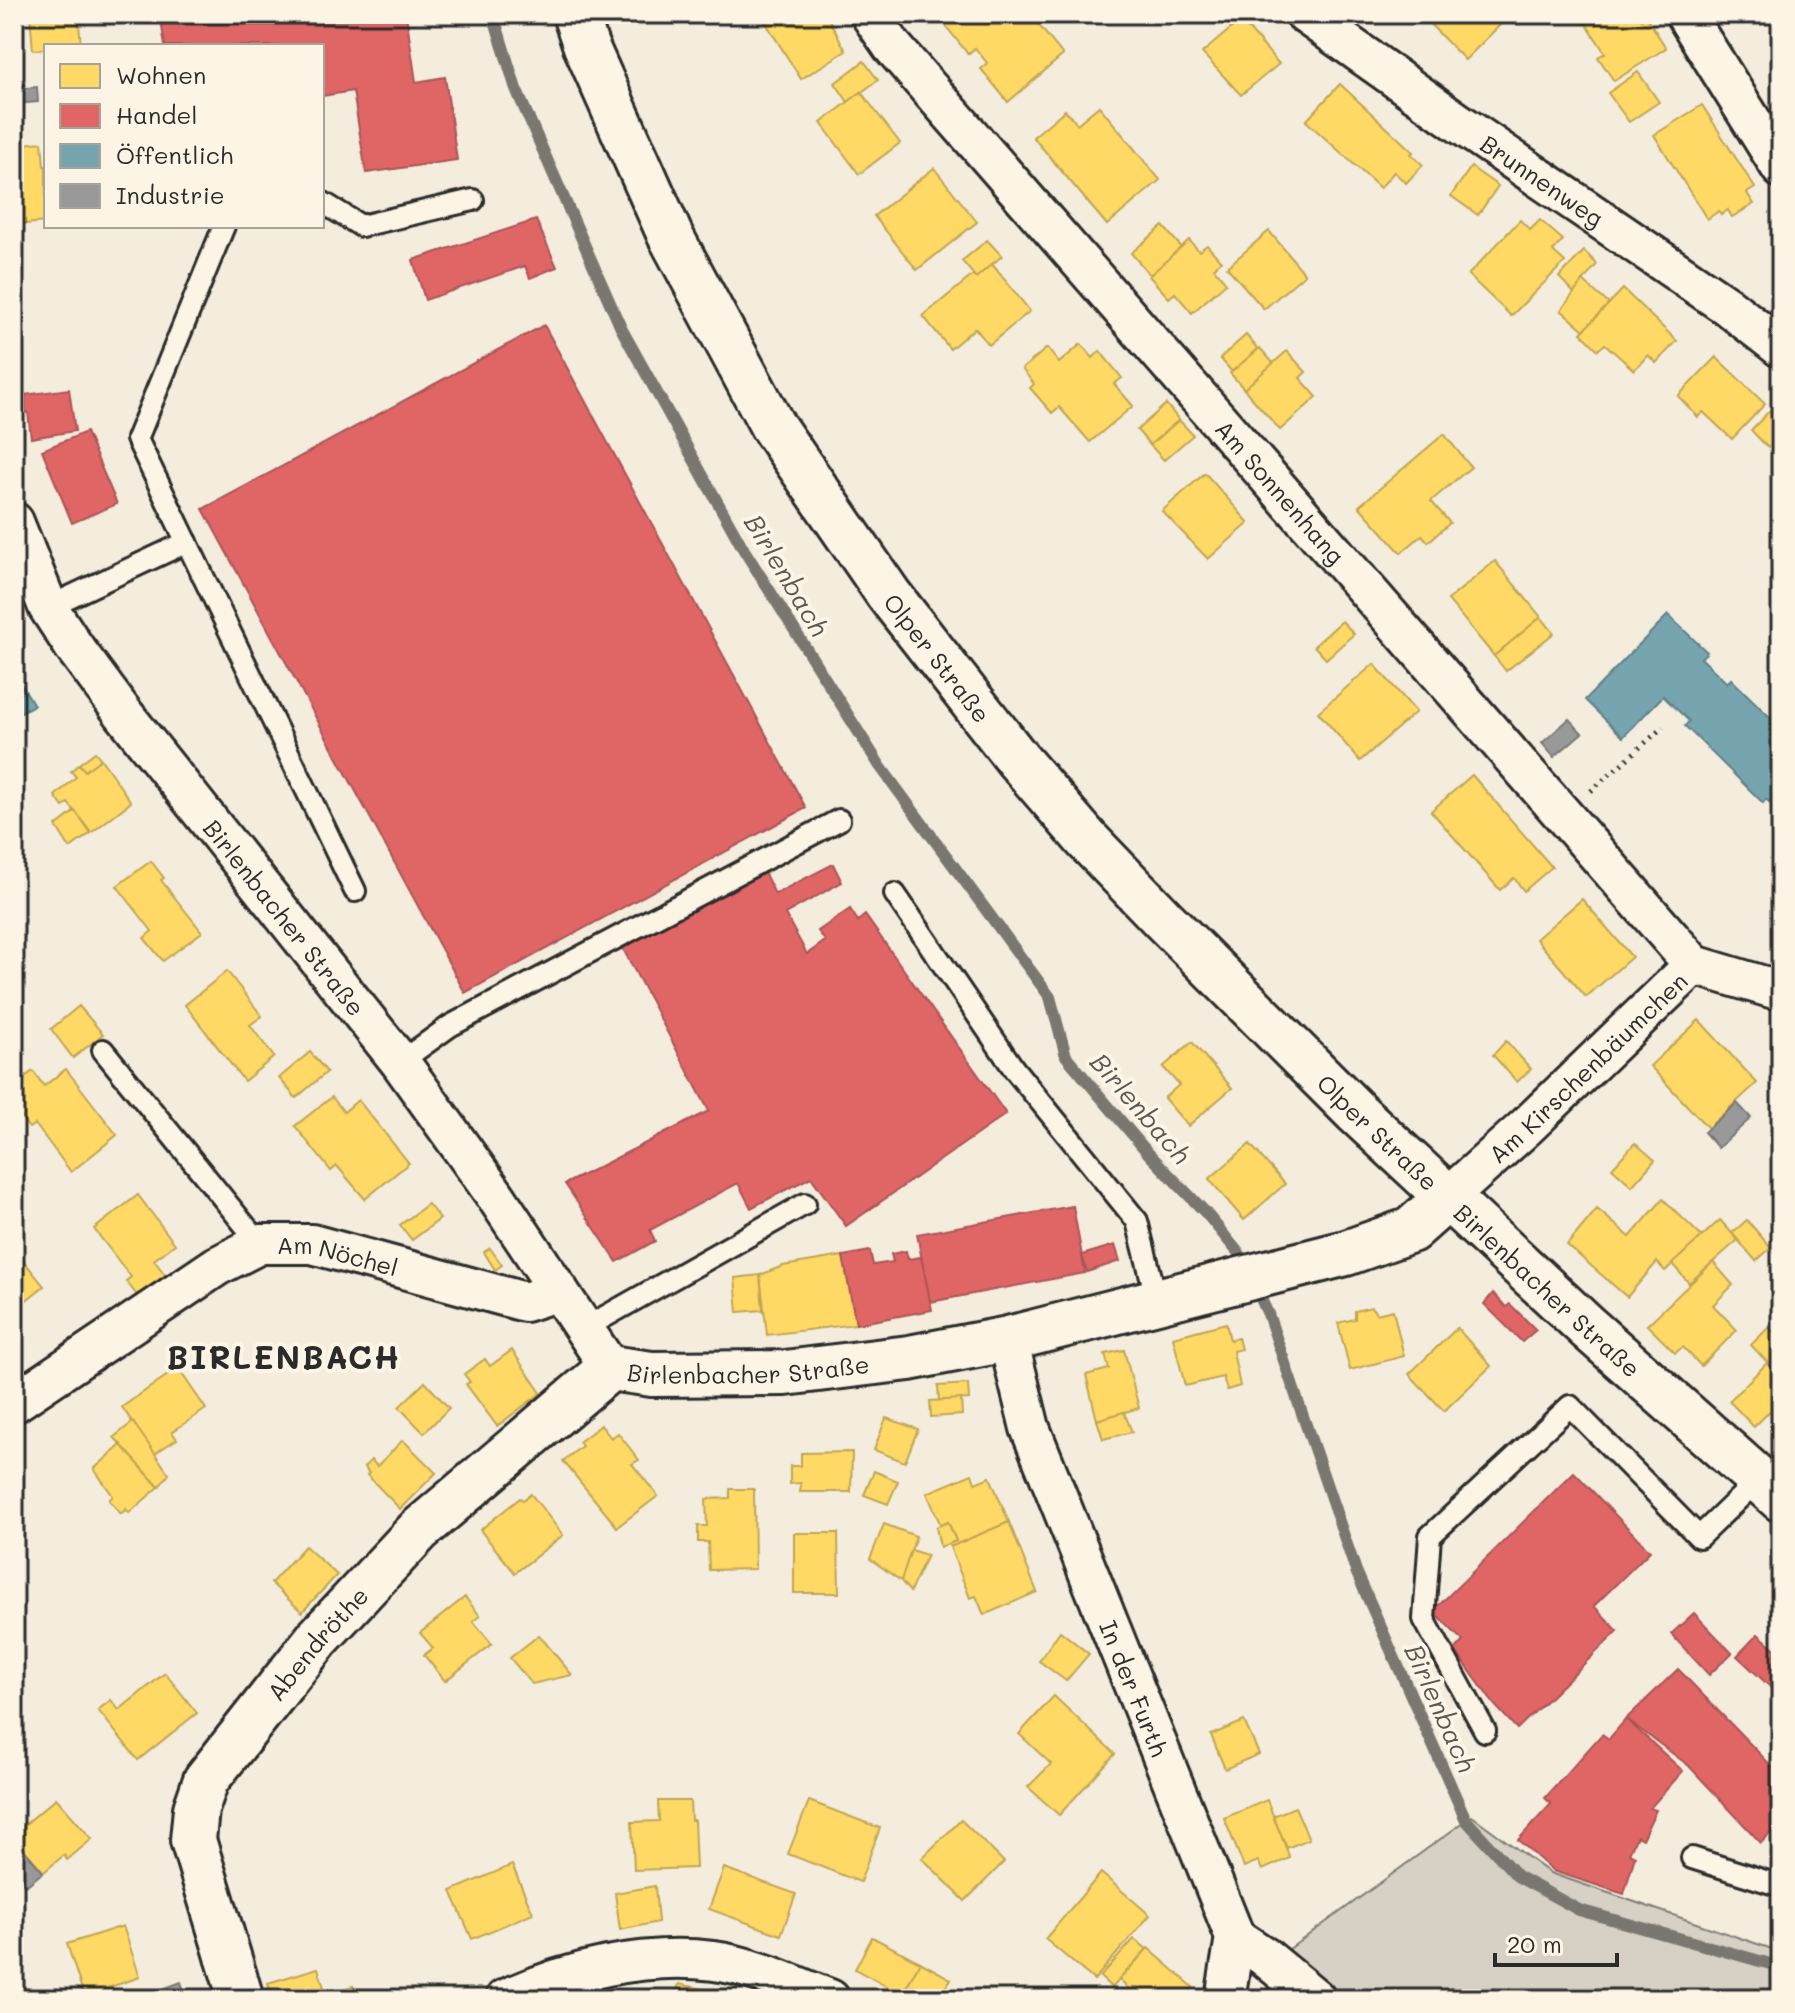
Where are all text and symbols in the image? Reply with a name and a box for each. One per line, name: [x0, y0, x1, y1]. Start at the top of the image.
legend: [44, 44, 324, 228]
text: Wohnen: [116, 59, 206, 90]
text: Handel: [116, 99, 197, 130]
street label: Brunnenweg: [1475, 127, 1610, 233]
text: Öffentlich: [116, 139, 233, 170]
text: Industrie: [116, 179, 225, 210]
street label: Am Sonnenhang: [1209, 413, 1352, 570]
water label: Birlenbach: [737, 508, 837, 642]
street label: Olper Straße: [878, 587, 998, 728]
street label: Birlenbacher Straße: [198, 813, 372, 1022]
street label: Am Kirschenbäumchen: [1482, 965, 1693, 1169]
water label: Birlenbach: [1083, 1045, 1199, 1171]
street label: Olper Straße: [1311, 1067, 1445, 1197]
street label: Birlenbacher Straße: [1448, 1196, 1648, 1383]
street label: Am Nöchel: [277, 1229, 402, 1282]
district label: BIRLENBACH: [167, 1335, 401, 1377]
street label: Birlenbacher Straße: [625, 1347, 871, 1390]
street label: Abendröthe: [259, 1580, 374, 1707]
street label: In der Furth: [1093, 1615, 1176, 1761]
water label: Birlenbach: [1398, 1639, 1484, 1777]
scale bar: [1495, 1917, 1617, 1967]
text: 20 m: [1507, 1928, 1562, 1959]

